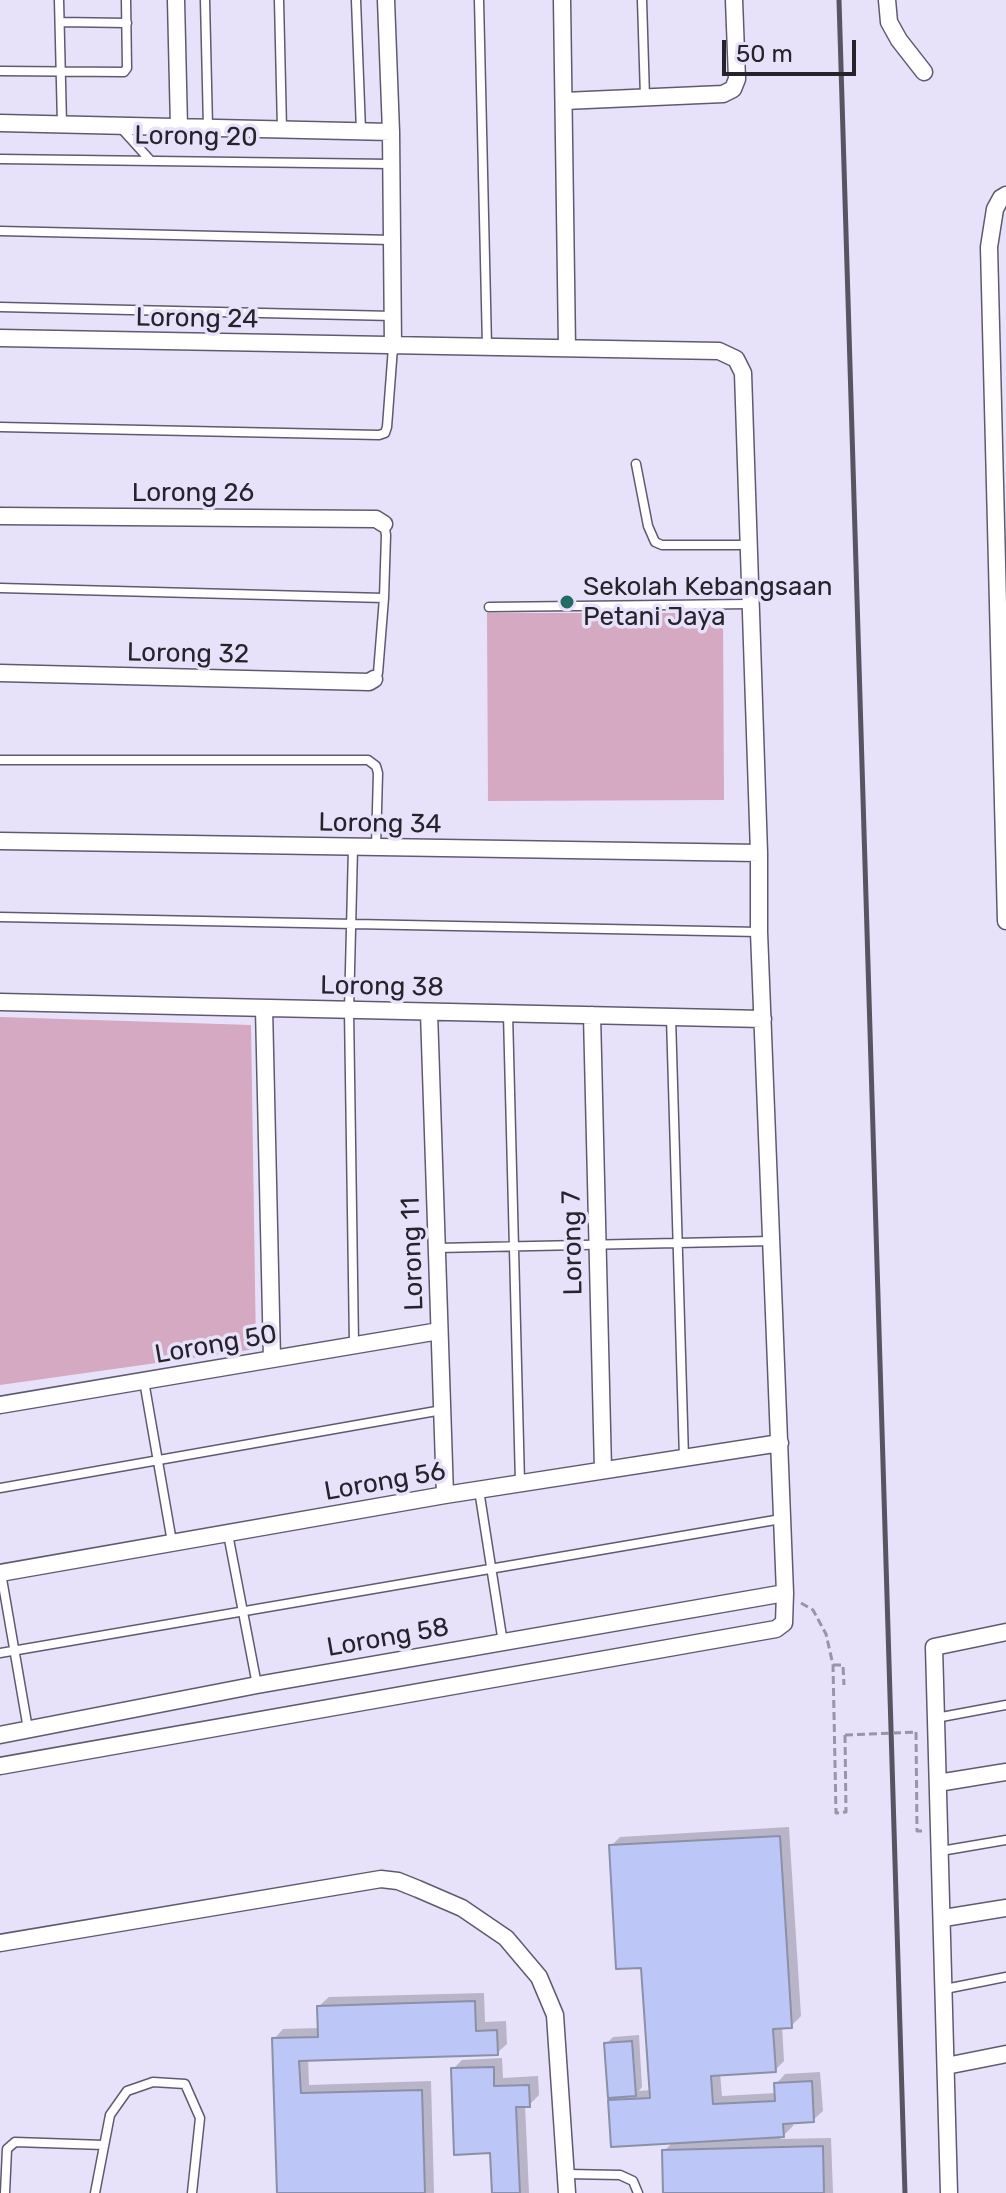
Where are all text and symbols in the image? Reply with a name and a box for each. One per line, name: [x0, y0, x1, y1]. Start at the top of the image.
scale bar: [726, 24, 860, 74]
text: 50 m: [736, 40, 793, 68]
street label: Lorong 20: [134, 120, 258, 154]
street label: Lorong 24: [135, 302, 259, 336]
street label: Lorong 26: [132, 477, 254, 509]
place label: Sekolah Kebangsaan Petani Jaya: [583, 571, 833, 632]
marker: Sekolah Kebangsaan Petani Jaya: [558, 593, 576, 611]
street label: Lorong 32: [127, 637, 249, 671]
street label: Lorong 34: [318, 807, 442, 841]
street label: Lorong 38: [320, 970, 444, 1004]
street label: Lorong 7: [556, 1190, 590, 1296]
street label: Lorong 11: [395, 1197, 431, 1311]
street label: Lorong 50: [153, 1319, 279, 1371]
street label: Lorong 56: [322, 1456, 448, 1508]
street label: Lorong 58: [324, 1612, 452, 1664]

